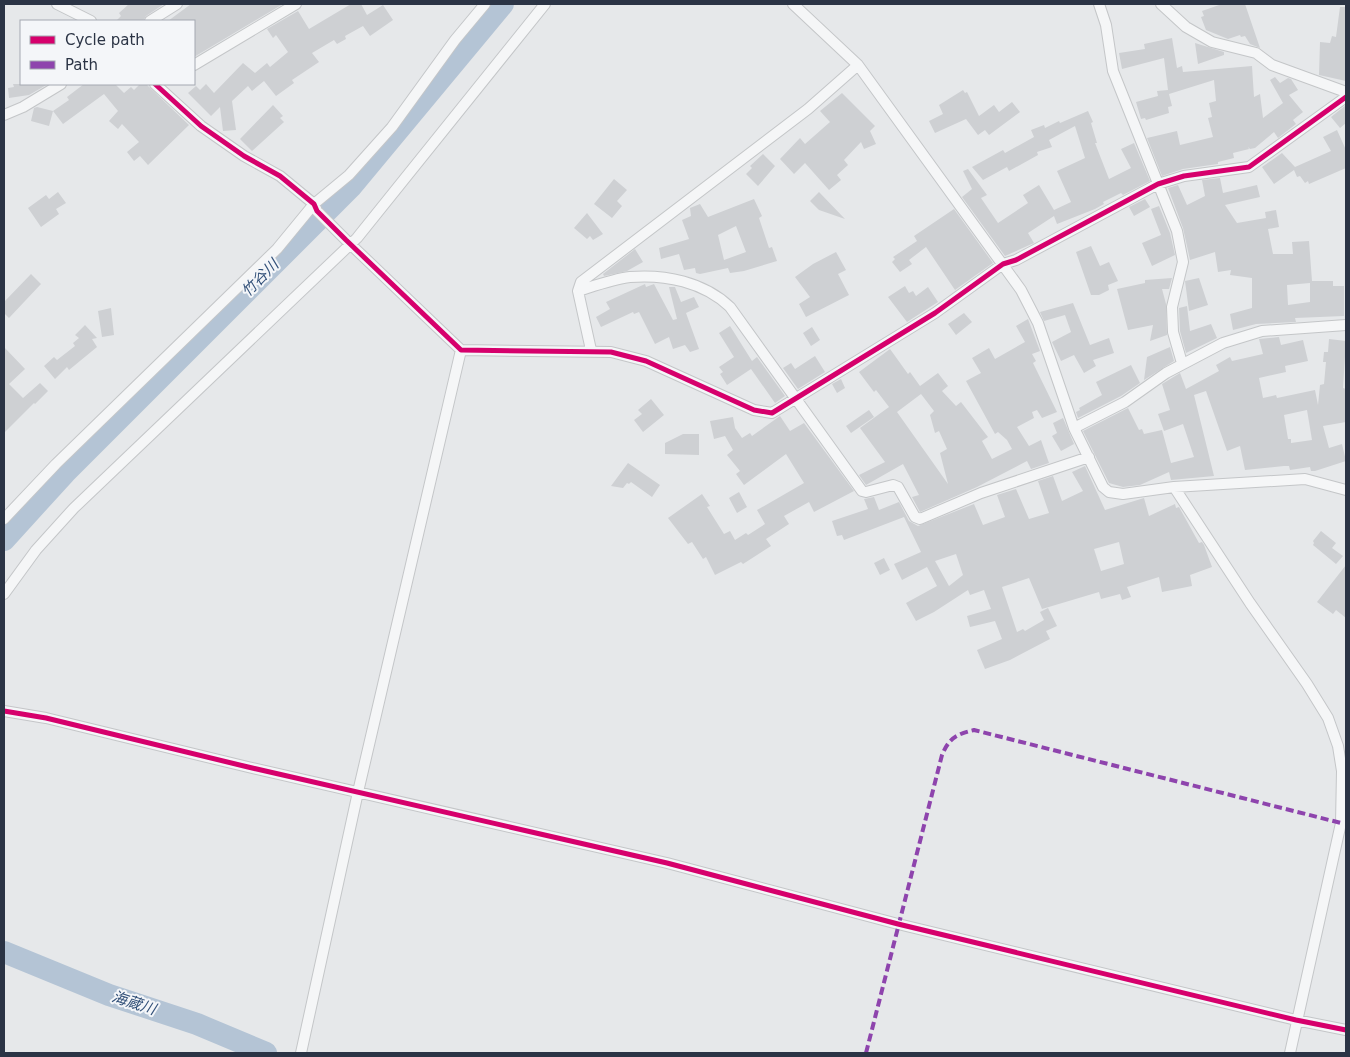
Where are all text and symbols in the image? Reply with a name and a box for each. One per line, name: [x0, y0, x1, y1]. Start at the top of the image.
legend: [20, 20, 195, 85]
text: Cycle path: [65, 31, 145, 49]
text: Path: [65, 56, 98, 74]
water label: 竹谷川: [238, 254, 284, 300]
water label: 海蔵川: [110, 987, 160, 1019]

